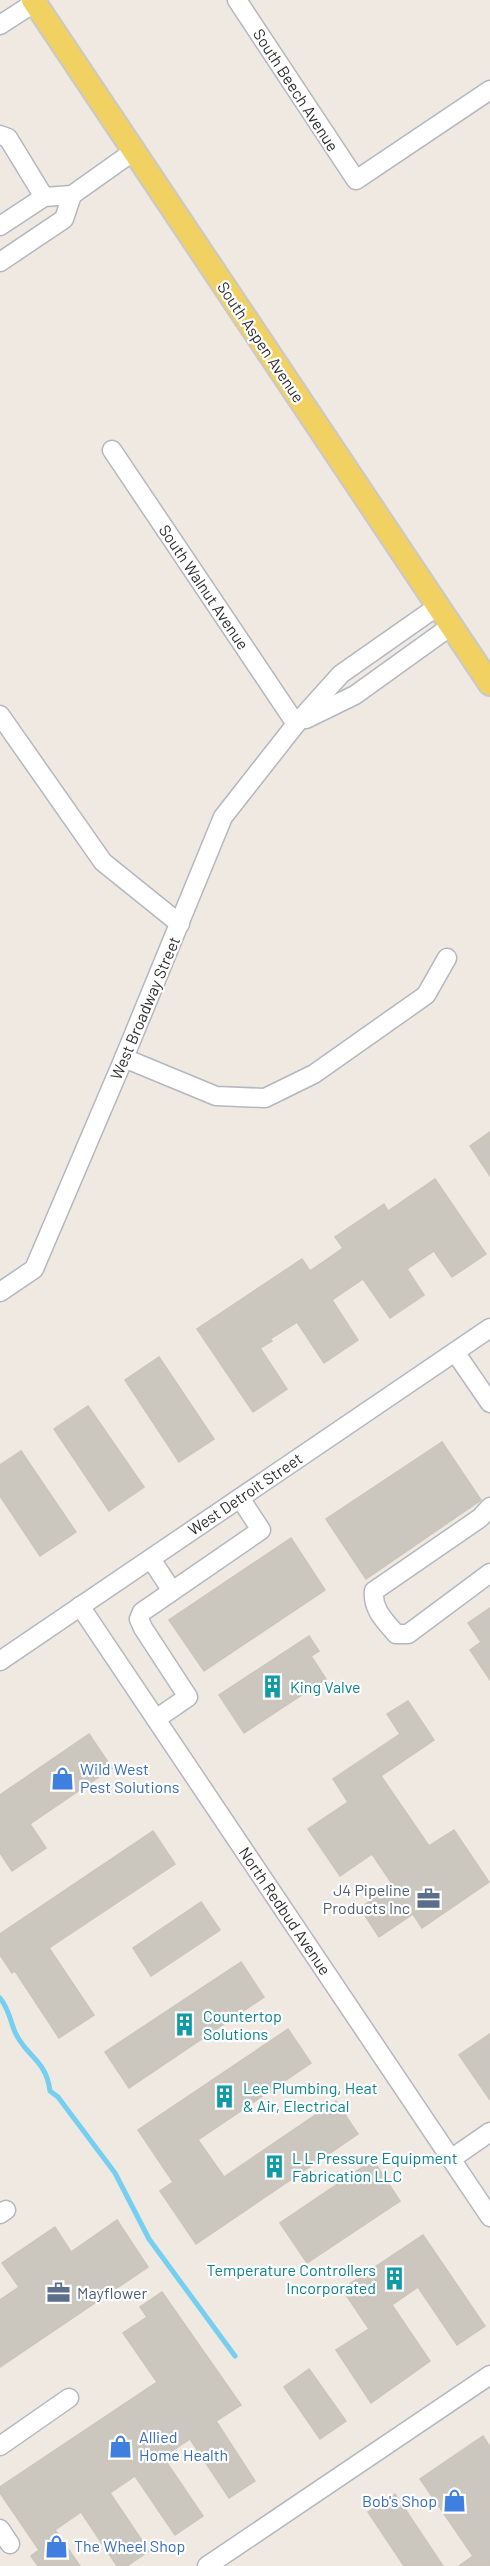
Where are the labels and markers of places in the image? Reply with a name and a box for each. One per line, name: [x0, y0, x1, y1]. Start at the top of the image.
building icon: King Valve: [259, 1674, 285, 1700]
place label: King Valve: [290, 1677, 361, 1696]
place label: Wild West Pest Solutions: [80, 1759, 180, 1796]
shop icon: Wild West Pest Solutions: [49, 1765, 75, 1791]
place label: J4 Pipeline Products Inc: [323, 1880, 410, 1917]
office icon: J4 Pipeline Products Inc: [415, 1886, 441, 1912]
place label: Countertop Solutions: [203, 2006, 282, 2043]
building icon: Countertop Solutions: [172, 2012, 198, 2038]
place label: Lee Plumbing, Heat & Air, Electrical: [243, 2078, 378, 2115]
building icon: Lee Plumbing, Heat & Air, Electrical: [212, 2084, 238, 2110]
place label: L L Pressure Equipment Fabrication LLC: [292, 2148, 457, 2185]
building icon: L L Pressure Equipment Fabrication LLC: [261, 2154, 287, 2180]
place label: Temperature Controllers Incorporated: [207, 2260, 376, 2297]
building icon: Temperature Controllers Incorporated: [381, 2266, 407, 2292]
office icon: Mayflower: [46, 2280, 72, 2306]
place label: Mayflower: [77, 2283, 147, 2302]
place label: Allied Home Health: [139, 2427, 228, 2464]
shop icon: Allied Home Health: [108, 2433, 134, 2459]
shop icon: Bob's Shop: [442, 2488, 468, 2514]
place label: Bob's Shop: [362, 2491, 437, 2510]
shop icon: The Wheel Shop: [43, 2533, 69, 2559]
place label: The Wheel Shop: [74, 2536, 185, 2555]

